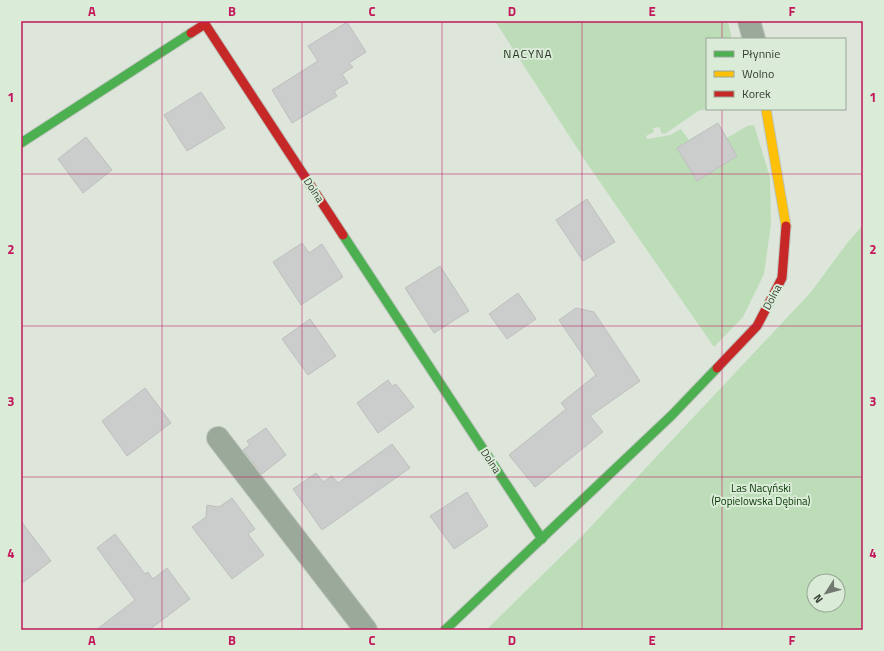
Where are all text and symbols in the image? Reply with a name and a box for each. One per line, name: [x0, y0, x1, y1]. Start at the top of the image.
text: A: [88, 1, 96, 21]
text: B: [228, 1, 236, 21]
text: C: [368, 1, 376, 21]
text: D: [508, 1, 516, 21]
text: E: [648, 1, 656, 21]
text: F: [789, 1, 796, 21]
legend: [706, 38, 846, 110]
district label: NACYNA: [503, 44, 553, 63]
text: Płynnie: [742, 44, 780, 63]
text: Wolno: [742, 64, 774, 83]
text: Korek: [742, 84, 771, 103]
text: 1: [7, 87, 15, 107]
text: 1: [869, 87, 877, 107]
street label: Dolna: [300, 174, 328, 206]
text: 2: [7, 239, 15, 259]
text: 2: [869, 239, 877, 259]
street label: Dolna: [759, 281, 786, 313]
text: 3: [7, 391, 15, 411]
text: 3: [869, 391, 877, 411]
street label: Dolna: [477, 445, 505, 477]
park label: Las Nacyński (Popielowska Dębina): [711, 480, 811, 509]
text: 4: [7, 543, 15, 563]
text: 4: [869, 543, 877, 563]
north arrow: [806, 573, 846, 613]
text: N: [809, 591, 827, 607]
text: A: [88, 630, 96, 650]
text: B: [228, 630, 236, 650]
text: C: [368, 630, 376, 650]
text: D: [508, 630, 516, 650]
text: E: [648, 630, 656, 650]
text: F: [789, 630, 796, 650]

